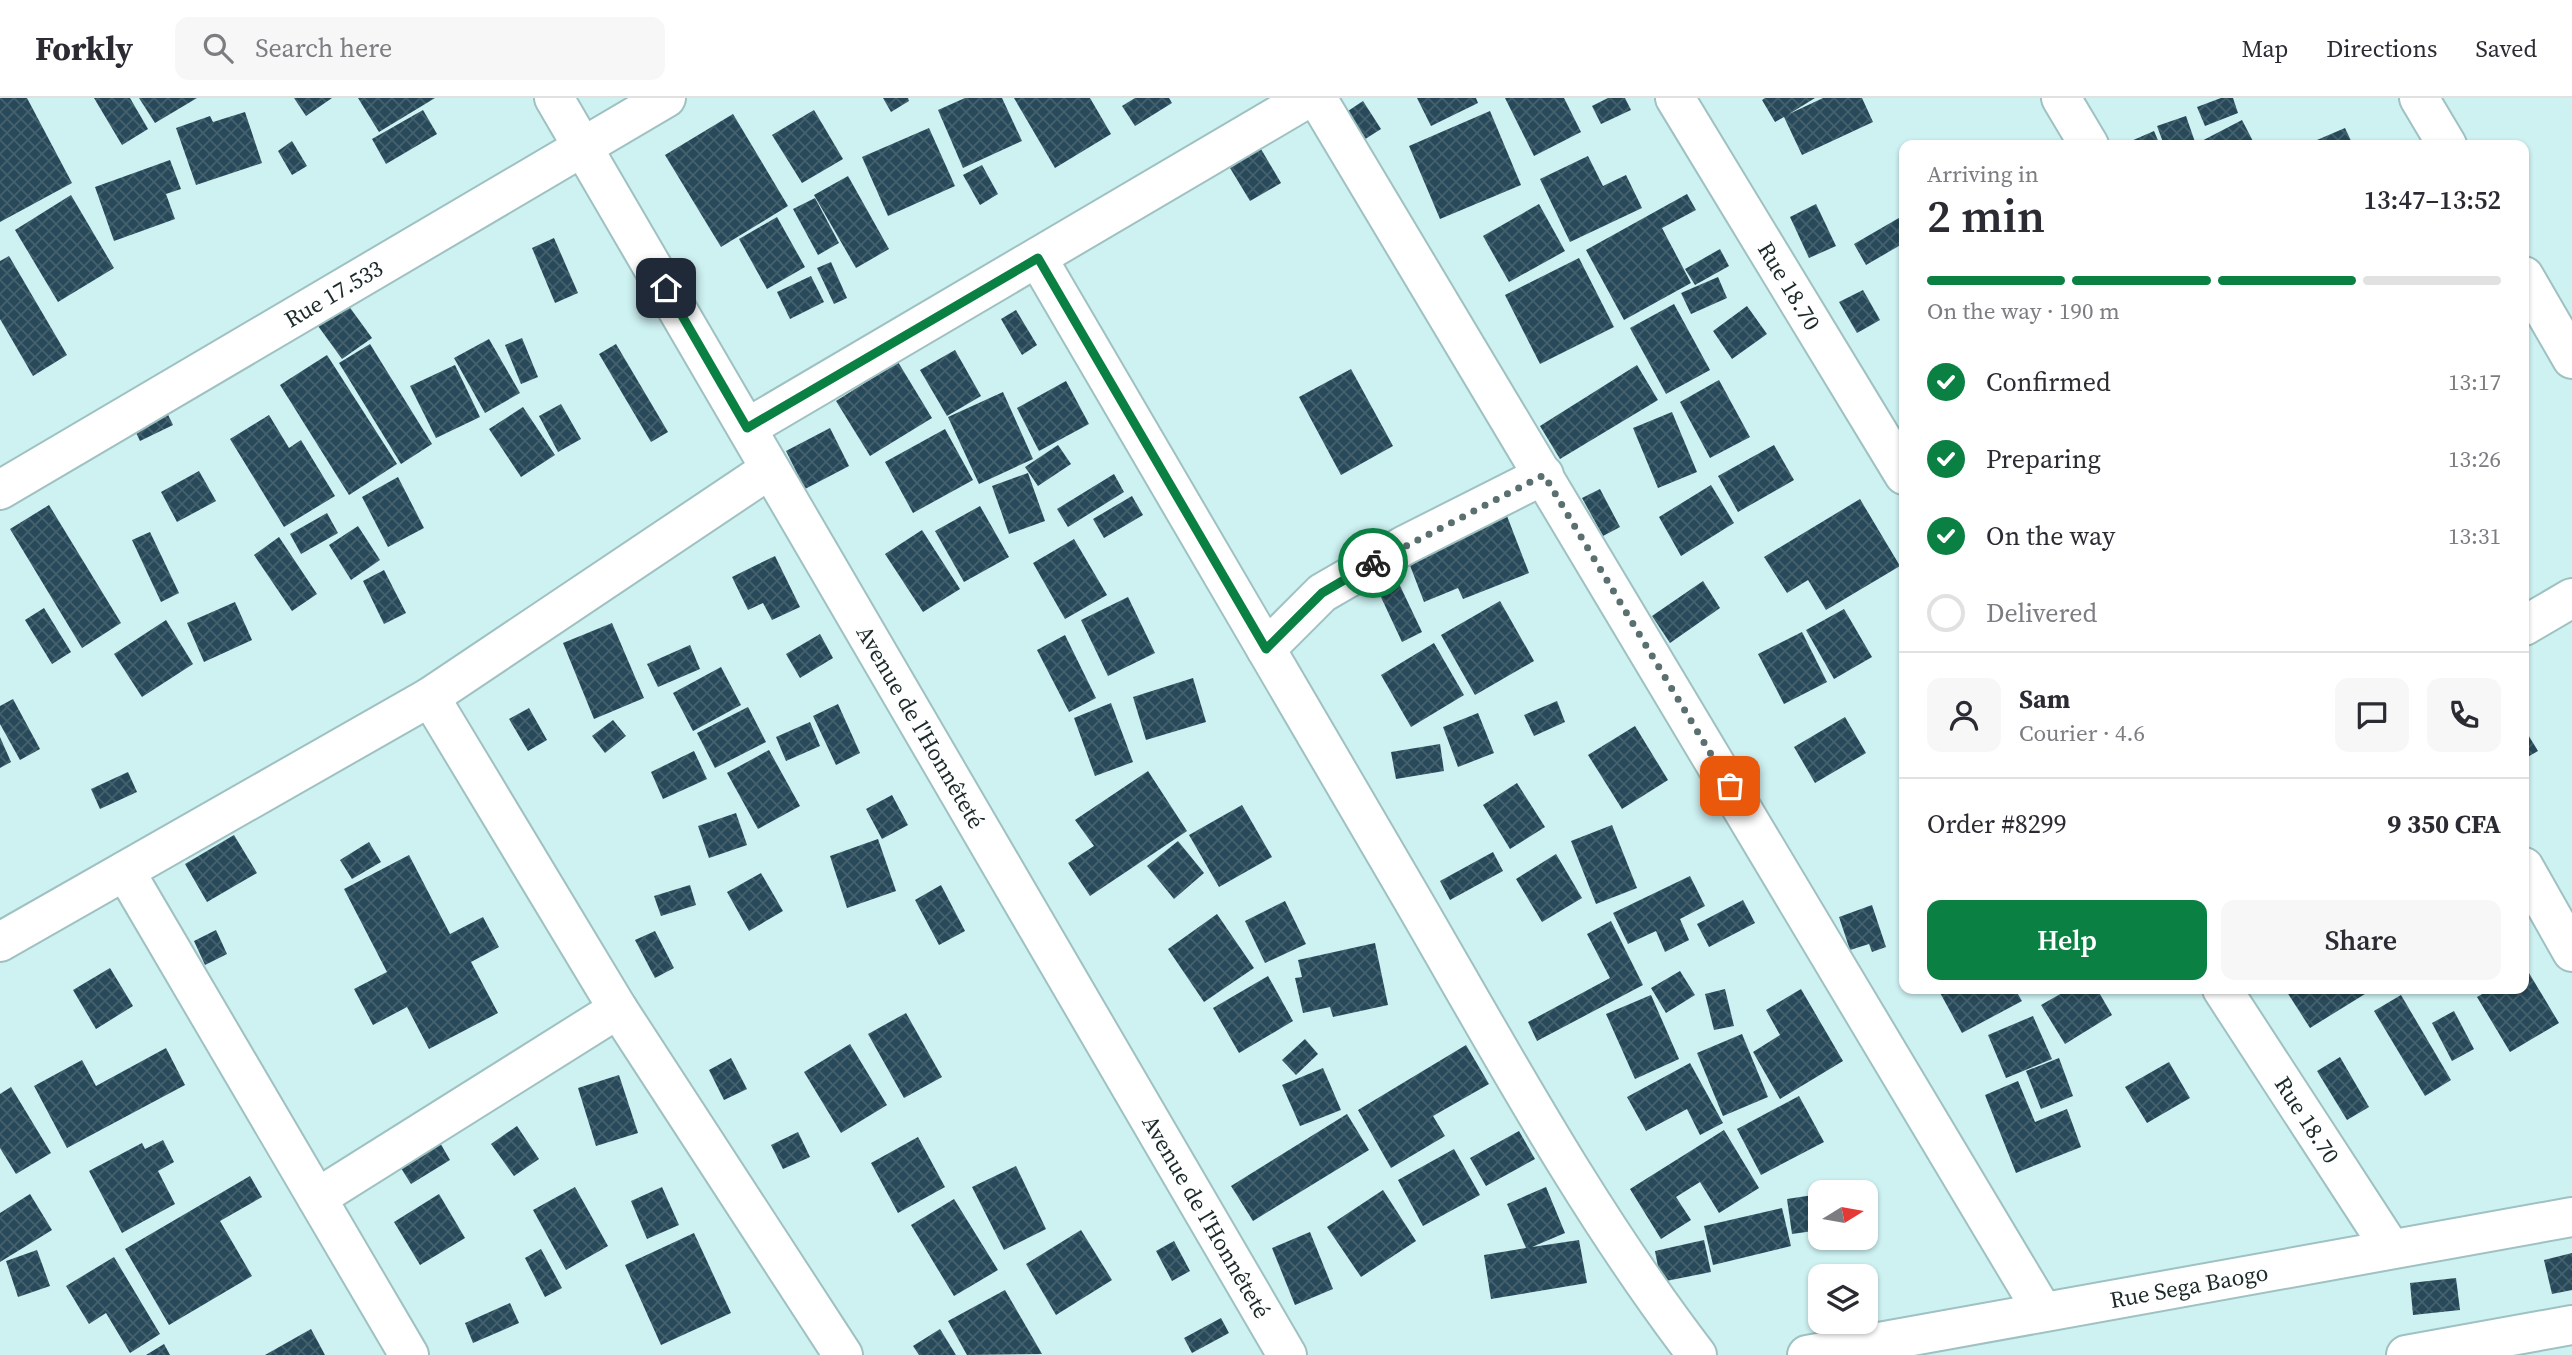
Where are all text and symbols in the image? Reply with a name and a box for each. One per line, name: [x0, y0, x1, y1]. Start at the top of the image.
search box: [175, 17, 665, 80]
text: Forkly: [35, 26, 133, 71]
icon: search: [199, 29, 237, 67]
text: Search here: [255, 30, 392, 66]
text: Map: [2241, 32, 2288, 65]
text: Directions: [2326, 32, 2437, 65]
text: Saved: [2475, 32, 2537, 65]
text: Arriving in: [1927, 158, 2039, 190]
text: 13:47–13:52: [2364, 182, 2501, 218]
text: 2 min: [1927, 184, 2045, 247]
street label: Rue 18.70: [1750, 236, 1828, 336]
street label: Rue 17.533: [278, 252, 389, 335]
pin: [636, 258, 696, 318]
icon: home: [647, 269, 685, 307]
text: On the way · 190 m: [1927, 295, 2120, 327]
icon: check: [1927, 363, 1965, 401]
text: Confirmed: [1986, 364, 2111, 400]
text: 13:17: [2448, 366, 2501, 398]
icon: check: [1927, 440, 1965, 478]
text: Preparing: [1986, 441, 2101, 477]
text: 13:26: [2448, 443, 2501, 475]
icon: check: [1927, 517, 1965, 555]
text: On the way: [1986, 518, 2115, 554]
text: 13:31: [2448, 520, 2501, 552]
courier: [1338, 528, 1408, 598]
icon: bike: [1354, 544, 1392, 582]
text: Delivered: [1986, 595, 2097, 631]
street label: Avenue de l'Honnêteté: [849, 619, 992, 834]
button: person: [1927, 678, 2001, 752]
button: chat: [2335, 678, 2409, 752]
button: phone: [2427, 678, 2501, 752]
text: Sam: [2019, 681, 2070, 717]
text: Courier · 4.6: [2019, 717, 2145, 749]
pin: [1700, 756, 1760, 816]
icon: bag: [1711, 767, 1749, 805]
text: Order #8299: [1927, 806, 2067, 842]
text: 9 350 CFA: [2387, 806, 2501, 842]
button: Help: [1927, 900, 2207, 980]
button: Share: [2221, 900, 2501, 980]
street label: Rue 18.70: [2267, 1070, 2347, 1170]
street label: Avenue de l'Honnêteté: [1135, 1109, 1278, 1324]
north arrow: [1808, 1180, 1878, 1250]
map controls: [1808, 1180, 1878, 1334]
street label: Rue Sega Baogo: [2107, 1256, 2271, 1316]
button: layers: [1808, 1264, 1878, 1334]

